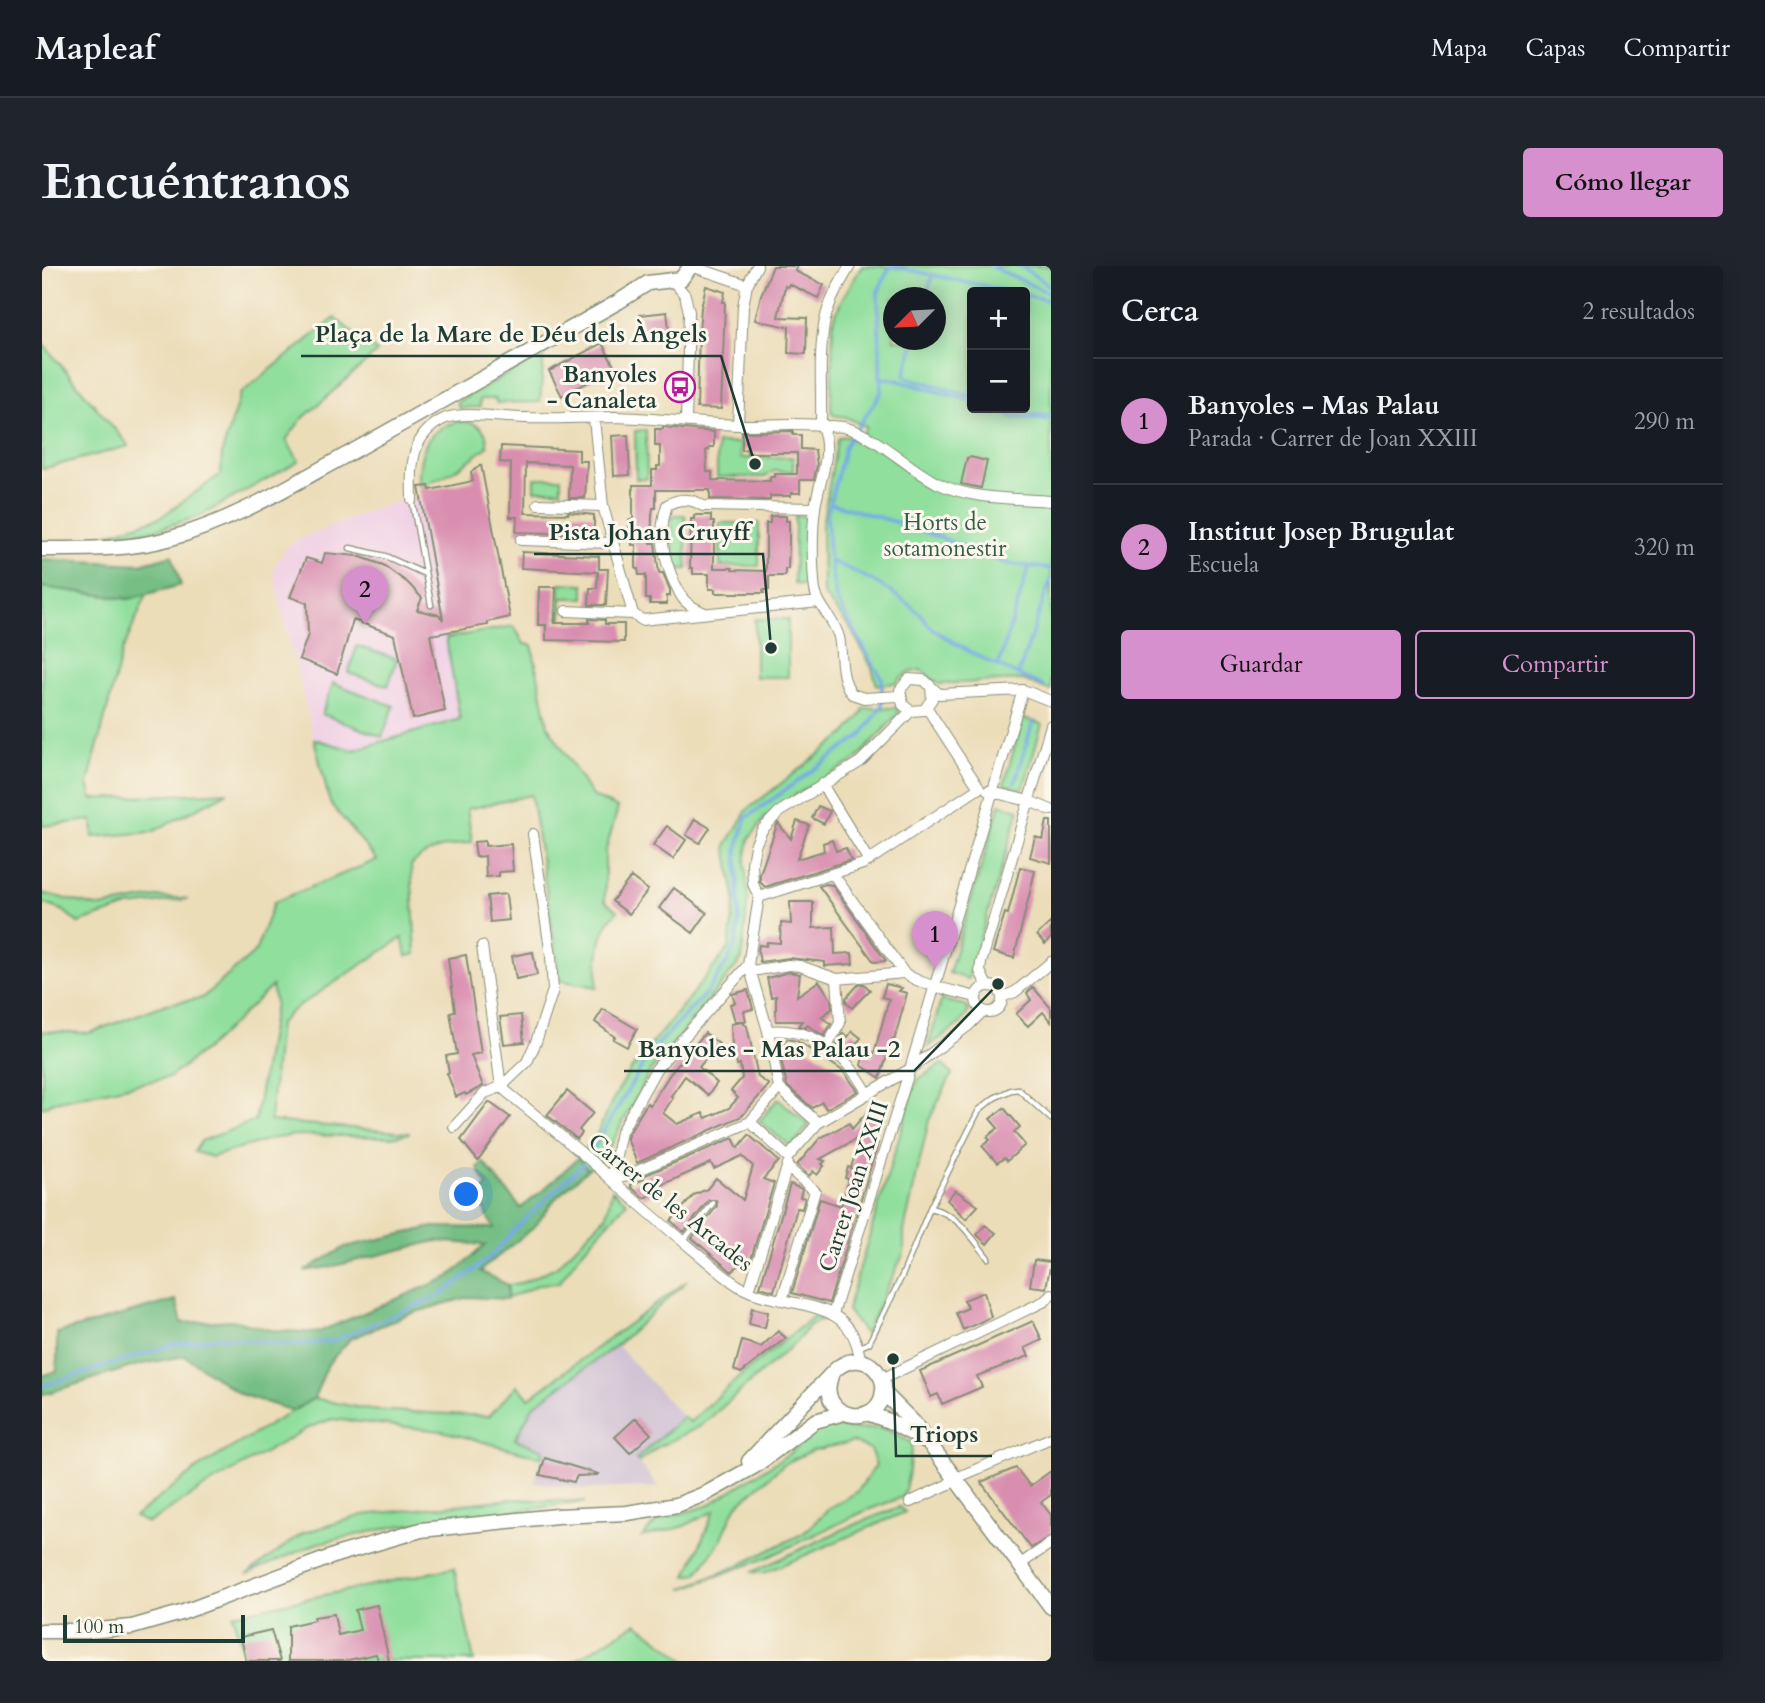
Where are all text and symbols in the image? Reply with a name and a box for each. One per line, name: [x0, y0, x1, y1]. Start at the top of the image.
text: Mapleaf: [35, 26, 156, 71]
text: Mapa: [1431, 32, 1487, 65]
text: Capas: [1525, 32, 1585, 65]
text: Compartir: [1623, 32, 1730, 65]
button: Cómo llegar: [1523, 148, 1723, 217]
text: Encuéntranos: [42, 149, 351, 216]
north arrow: [883, 287, 946, 350]
map controls: [967, 287, 1030, 413]
button: +: [967, 287, 1030, 350]
text: Cerca: [1121, 291, 1199, 332]
text: 2 resultados: [1582, 296, 1695, 327]
callout: Plaça de la Mare de Déu dels Àngels: [301, 311, 721, 356]
text: Plaça de la Mare de Déu dels Àngels: [315, 318, 707, 351]
button: −: [967, 350, 1030, 413]
place label: Banyoles - Canaleta: [547, 359, 658, 416]
bus stop icon: Banyoles - Canaleta: [663, 370, 697, 404]
text: Banyoles - Mas Palau: [1188, 388, 1440, 423]
text: 1: [1138, 406, 1150, 437]
text: 290 m: [1634, 406, 1695, 437]
text: Parada · Carrer de Joan XXIII: [1188, 423, 1478, 454]
park label: Horts de sotamonestir: [884, 507, 1007, 564]
callout: Pista Johan Cruyff: [534, 509, 763, 554]
text: Institut Josep Brugulat: [1188, 514, 1454, 549]
text: Pista Johan Cruyff: [548, 516, 753, 549]
text: 2: [1138, 532, 1150, 563]
text: 320 m: [1634, 532, 1695, 563]
text: Escuela: [1188, 549, 1259, 580]
pin: 2: [342, 566, 388, 624]
button: Guardar: [1121, 630, 1401, 699]
button: Compartir: [1415, 630, 1695, 699]
pin: 1: [912, 911, 958, 969]
callout: Banyoles - Mas Palau -2: [624, 1026, 914, 1071]
text: Banyoles - Mas Palau -2: [638, 1033, 900, 1066]
street label: Carrer Joan XXIII: [811, 1097, 896, 1276]
street label: Carrer de les Arcades: [582, 1126, 760, 1279]
your location: [449, 1177, 483, 1211]
callout: Triops: [896, 1411, 992, 1456]
text: Triops: [910, 1418, 978, 1451]
scale bar: [63, 1612, 245, 1644]
text: 100 m: [74, 1614, 124, 1640]

